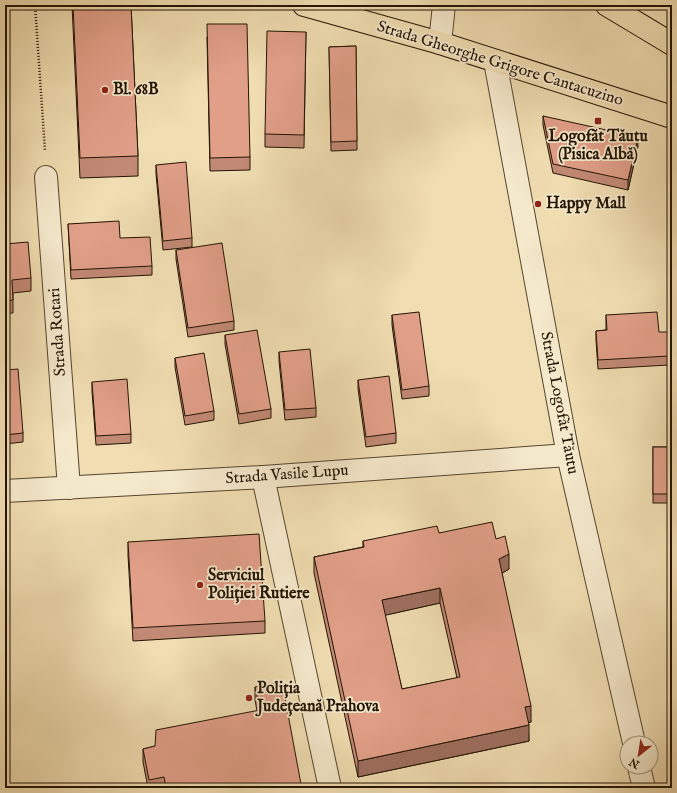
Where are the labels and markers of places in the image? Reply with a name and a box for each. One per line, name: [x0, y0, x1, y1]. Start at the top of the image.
place label: Bl. 68B: [113, 80, 159, 100]
marker: Bl. 68B: [100, 85, 110, 95]
marker: Logofăt Tăutu (Pisica Albă): [593, 116, 603, 126]
place label: Logofăt Tăutu (Pisica Albă): [548, 127, 648, 165]
place label: Happy Mall: [546, 194, 627, 214]
marker: Happy Mall: [533, 199, 543, 209]
place label: Serviciul Poliției Rutiere: [208, 566, 310, 604]
marker: Serviciul Poliției Rutiere: [195, 580, 205, 590]
place label: Poliția Județeană Prahova: [255, 679, 380, 717]
marker: Poliția Județeană Prahova: [244, 693, 254, 703]

